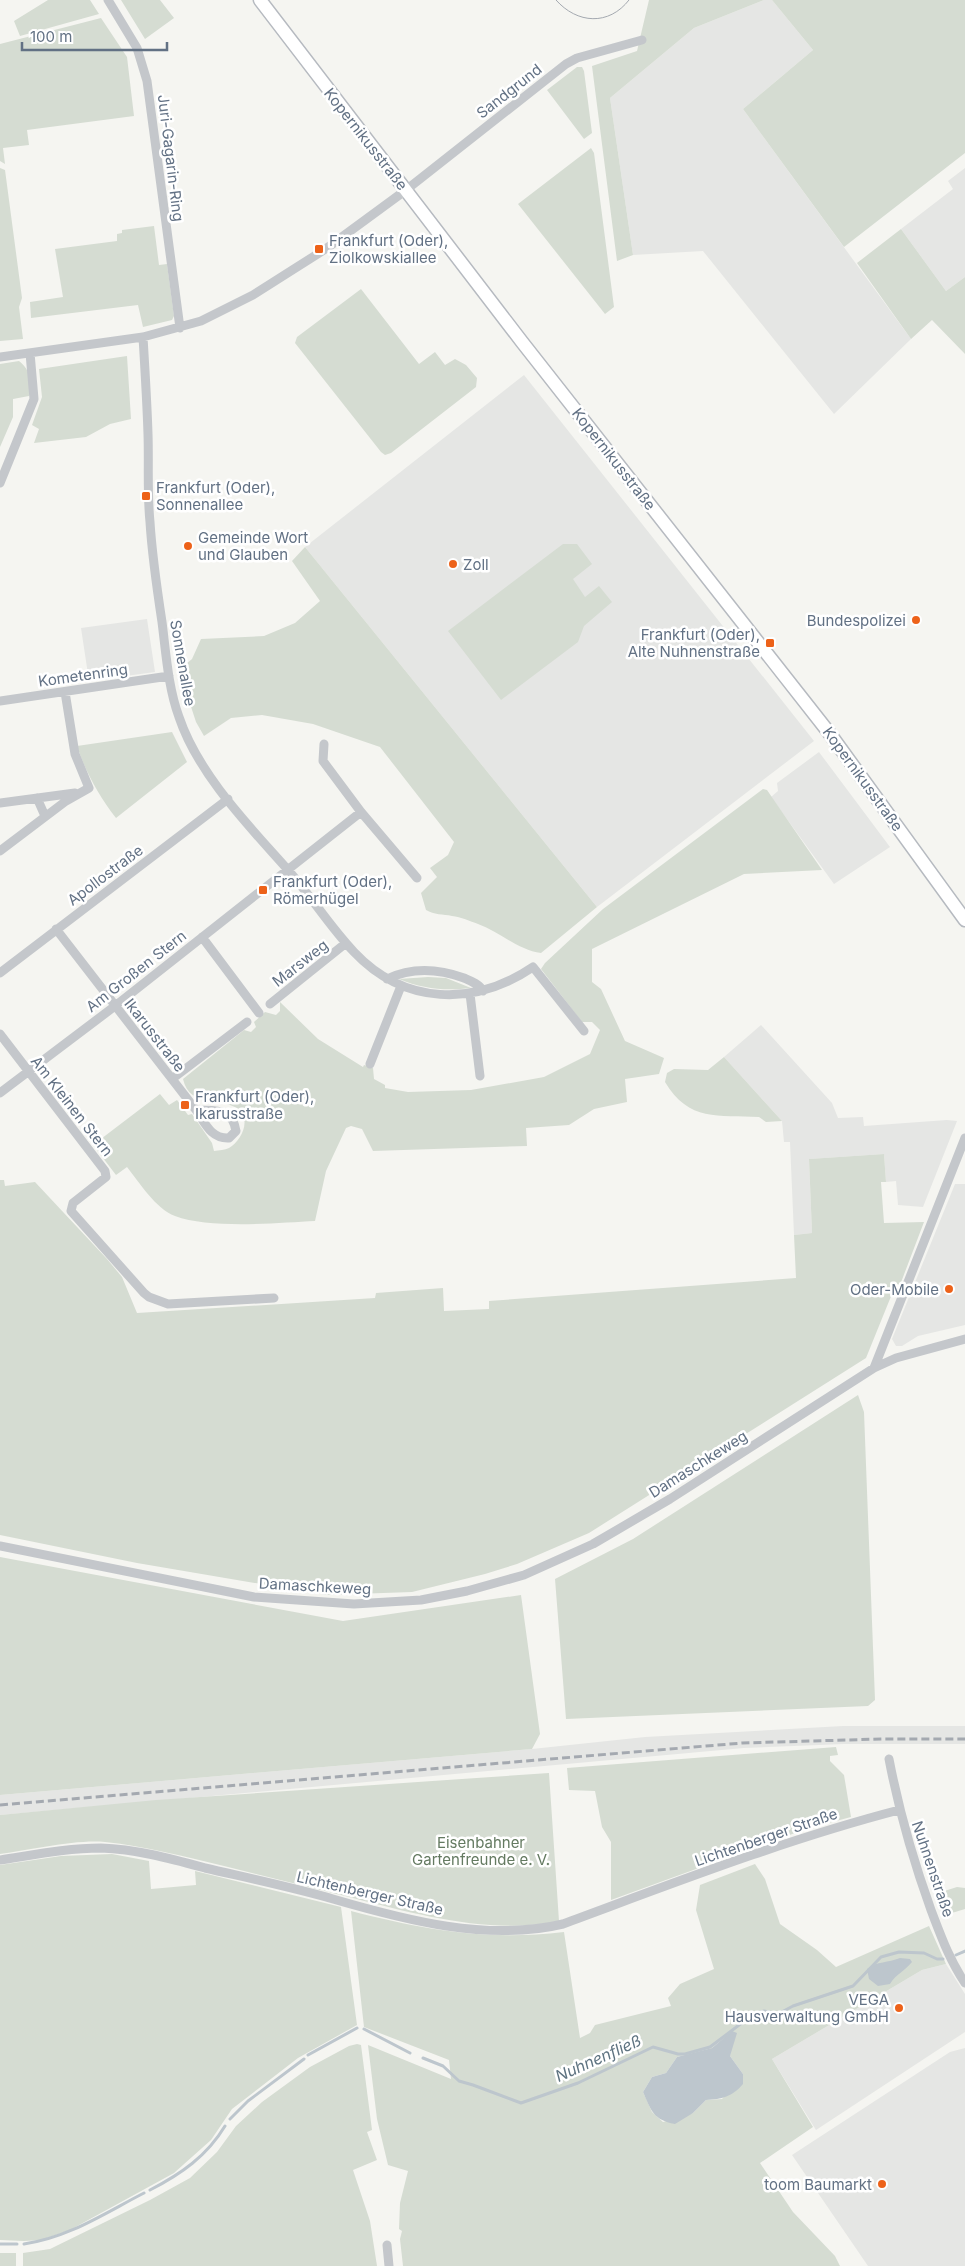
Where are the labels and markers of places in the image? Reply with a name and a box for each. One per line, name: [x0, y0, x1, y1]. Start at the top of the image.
place label: Frankfurt (Oder), Ziolkowskiallee: [329, 231, 448, 267]
marker: Frankfurt (Oder), Ziolkowskiallee: [313, 243, 325, 255]
place label: Frankfurt (Oder), Sonnenallee: [156, 478, 275, 514]
marker: Frankfurt (Oder), Sonnenallee: [140, 490, 152, 502]
place label: Gemeinde Wort und Glauben: [198, 528, 308, 564]
marker: Gemeinde Wort und Glauben: [182, 540, 194, 552]
place label: Zoll: [463, 555, 489, 574]
marker: Zoll: [447, 558, 459, 570]
place label: Bundespolizei: [807, 611, 906, 630]
marker: Bundespolizei: [910, 614, 922, 626]
place label: Frankfurt (Oder), Alte Nuhnenstraße: [628, 625, 760, 661]
marker: Frankfurt (Oder), Alte Nuhnenstraße: [764, 637, 776, 649]
place label: Frankfurt (Oder), Römerhügel: [273, 872, 392, 908]
marker: Frankfurt (Oder), Römerhügel: [257, 884, 269, 896]
place label: Frankfurt (Oder), Ikarusstraße: [195, 1087, 314, 1123]
marker: Frankfurt (Oder), Ikarusstraße: [179, 1099, 191, 1111]
place label: Oder-Mobile: [850, 1280, 939, 1299]
marker: Oder-Mobile: [943, 1283, 955, 1295]
place label: VEGA Hausverwaltung GmbH: [725, 1990, 889, 2026]
marker: VEGA Hausverwaltung GmbH: [893, 2002, 905, 2014]
place label: toom Baumarkt: [764, 2175, 872, 2194]
marker: toom Baumarkt: [876, 2178, 888, 2190]

